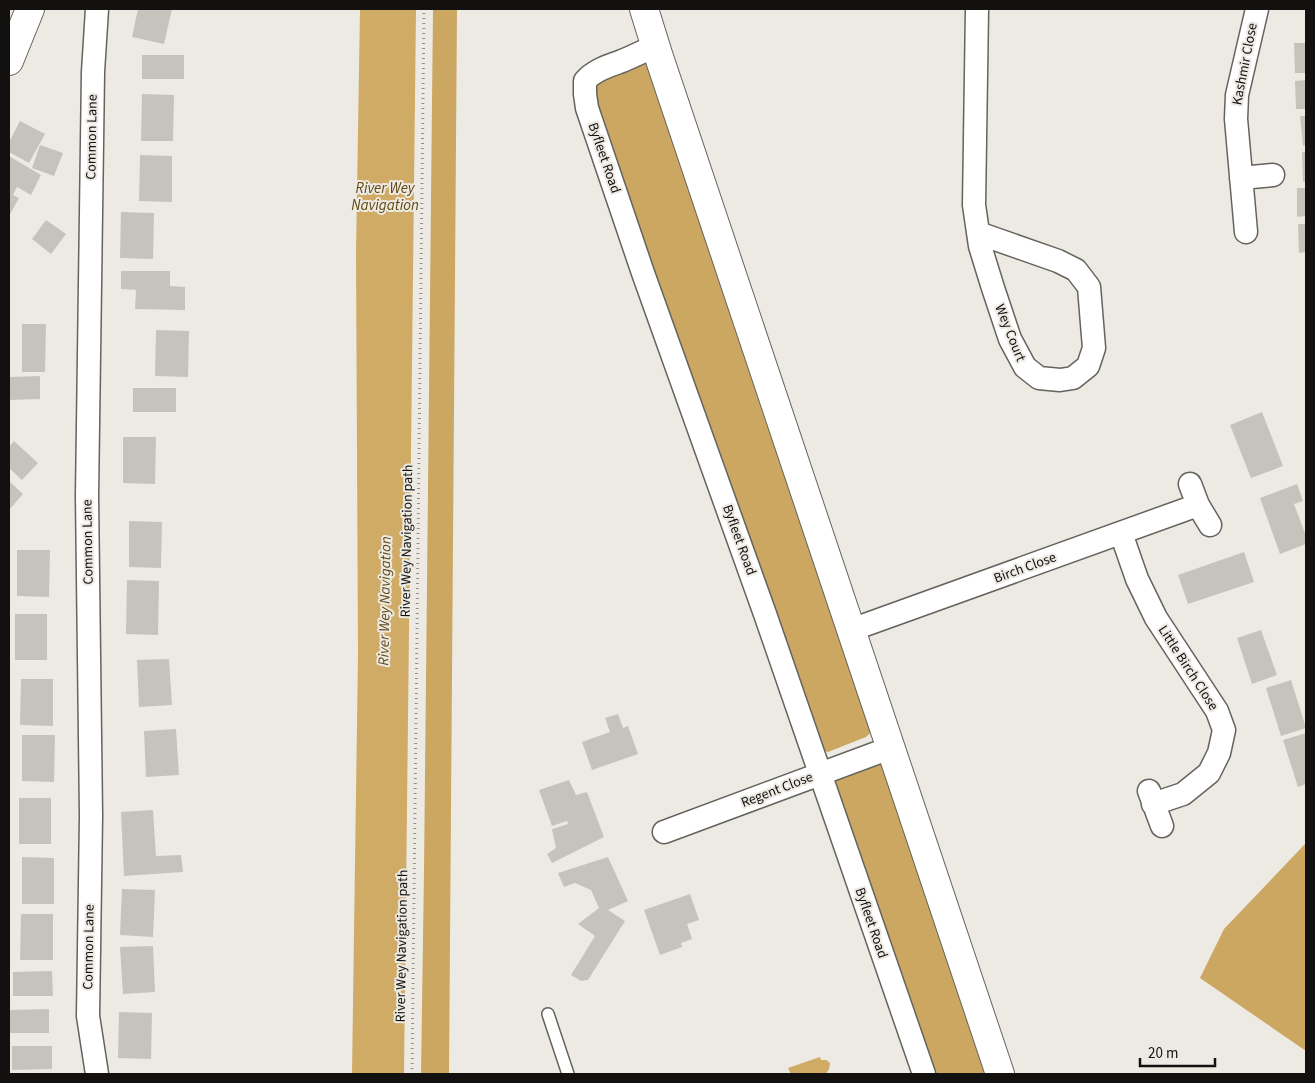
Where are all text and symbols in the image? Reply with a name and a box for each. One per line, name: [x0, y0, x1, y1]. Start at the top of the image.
street label: Kashmir Close: [1227, 21, 1263, 107]
street label: Common Lane: [81, 94, 103, 180]
street label: Byfleet Road: [583, 120, 625, 196]
water label: River Wey Navigation: [351, 178, 419, 216]
street label: Wey Court: [989, 301, 1031, 365]
street label: River Wey Navigation path: [396, 465, 418, 617]
street label: Common Lane: [77, 499, 99, 585]
street label: Byfleet Road: [717, 502, 761, 578]
water label: River Wey Navigation: [373, 536, 397, 666]
street label: Birch Close: [991, 547, 1059, 589]
street label: Little Birch Close: [1153, 622, 1223, 715]
street label: Regent Close: [738, 767, 816, 813]
street label: River Wey Navigation path: [391, 870, 413, 1022]
street label: Byfleet Road: [850, 885, 892, 961]
street label: Common Lane: [78, 904, 100, 990]
scale bar: [1140, 1036, 1215, 1068]
text: 20 m: [1148, 1043, 1178, 1064]

